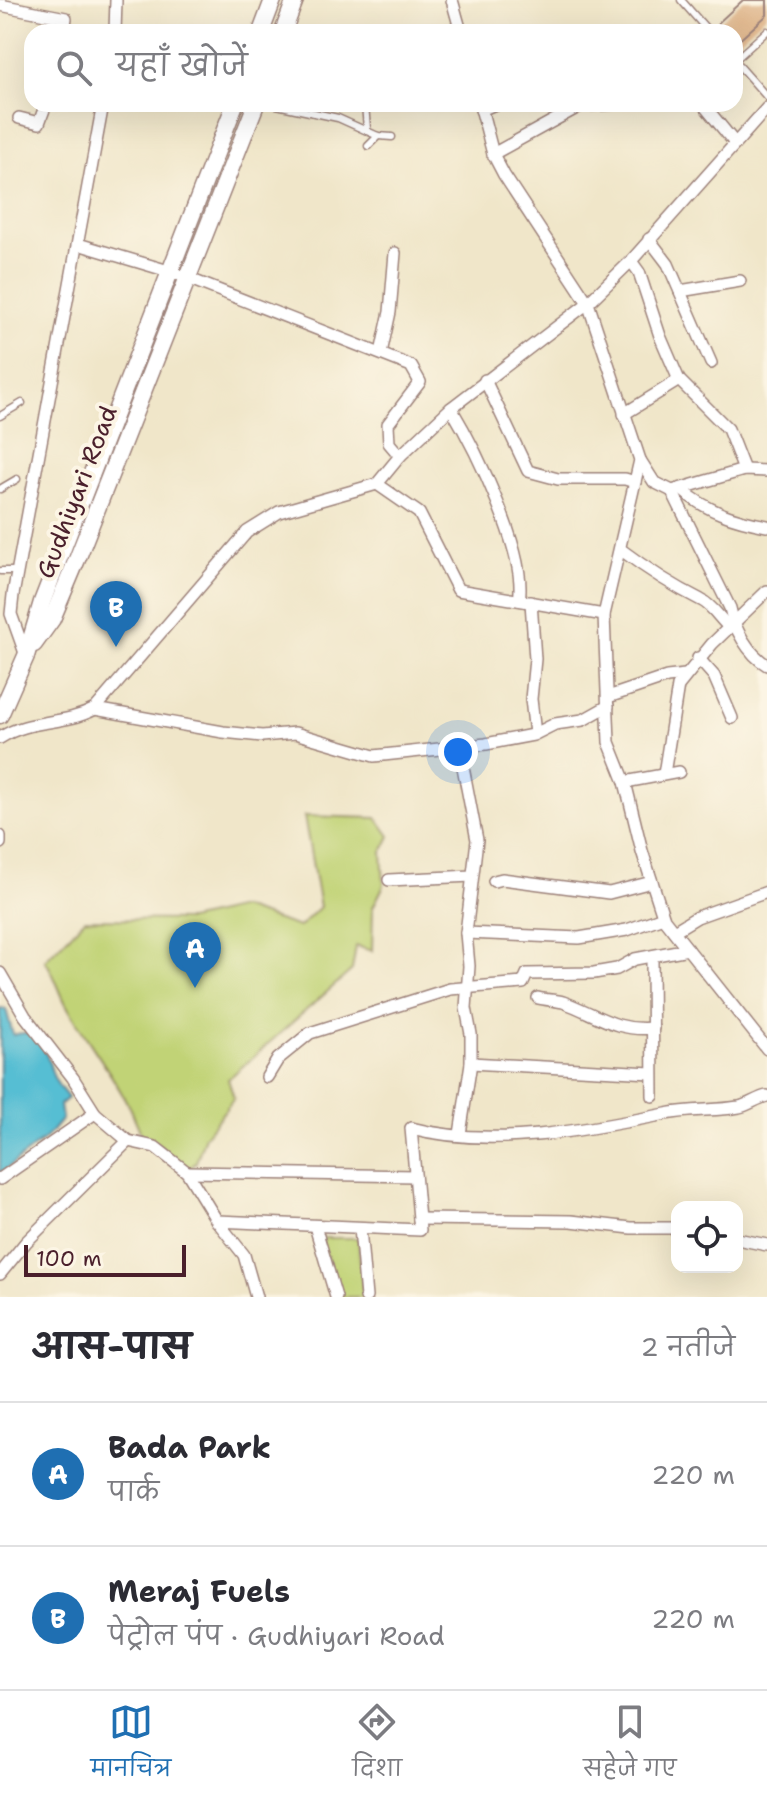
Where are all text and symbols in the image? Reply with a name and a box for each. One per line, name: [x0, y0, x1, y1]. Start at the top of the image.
search box: [24, 24, 743, 112]
text: यहाँ खोजें: [116, 45, 248, 86]
icon: search: [52, 46, 96, 90]
street label: Gudhiyari Road: [29, 401, 125, 583]
pin: B: [90, 581, 142, 647]
your location: [438, 732, 478, 772]
pin: A: [169, 922, 221, 988]
map controls: [671, 1201, 743, 1273]
button: locate: [671, 1201, 743, 1273]
scale bar: [24, 1241, 186, 1277]
text: 100 m: [36, 1244, 102, 1273]
text: आस-पास: [32, 1323, 191, 1369]
text: 2 नतीजे: [641, 1329, 735, 1364]
text: Bada Park: [108, 1427, 271, 1468]
text: A: [48, 1457, 68, 1492]
text: 220 m: [651, 1457, 735, 1492]
text: पार्क: [108, 1474, 159, 1509]
text: Meraj Fuels: [108, 1571, 290, 1612]
text: B: [50, 1601, 66, 1636]
text: 220 m: [651, 1601, 735, 1636]
text: पेट्रोल पंप · Gudhiyari Road: [108, 1618, 445, 1653]
tab: मानचित्र: [91, 1700, 171, 1793]
tab: दिशा: [352, 1700, 402, 1793]
tab: सहेजे गए: [583, 1700, 676, 1793]

